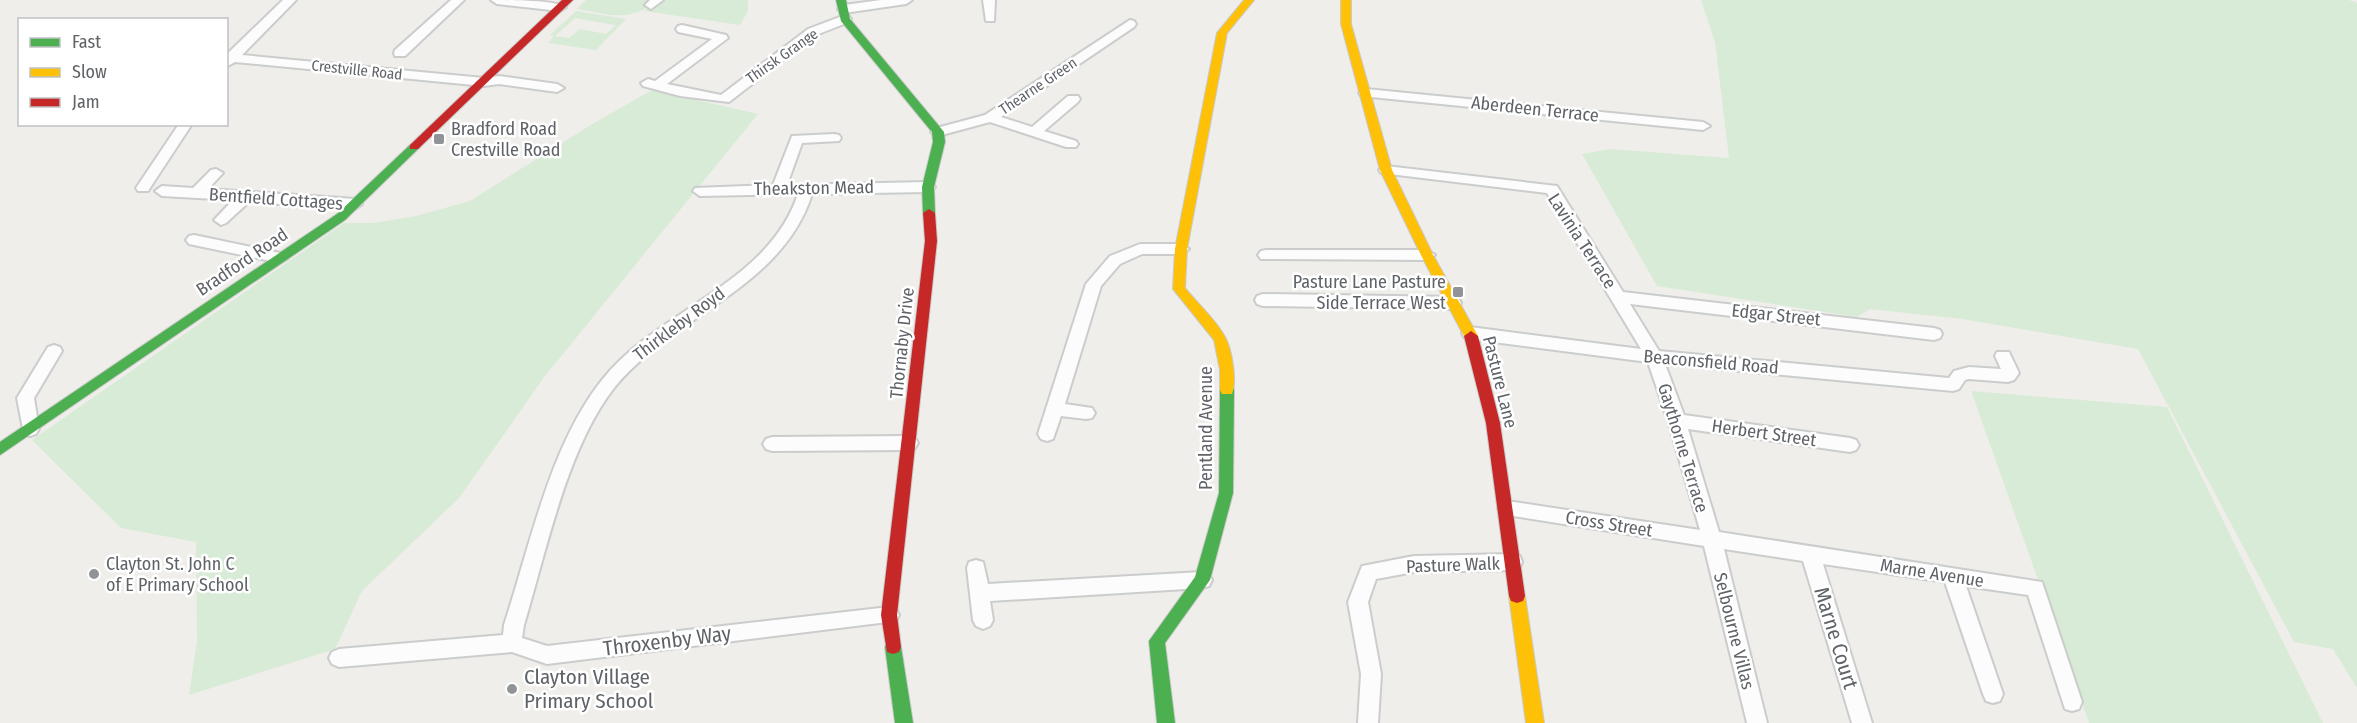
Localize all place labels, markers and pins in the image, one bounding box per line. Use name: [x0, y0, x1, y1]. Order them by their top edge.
place label: Bradford Road Crestville Road: [451, 118, 560, 161]
marker: Bradford Road Crestville Road: [432, 132, 446, 146]
place label: Pasture Lane Pasture Side Terrace West: [1293, 271, 1446, 314]
marker: Pasture Lane Pasture Side Terrace West: [1451, 285, 1465, 299]
place label: Clayton St. John C of E Primary School: [106, 553, 249, 596]
marker: Clayton St. John C of E Primary School: [87, 567, 101, 581]
place label: Clayton Village Primary School: [524, 664, 654, 714]
marker: Clayton Village Primary School: [505, 682, 519, 696]

